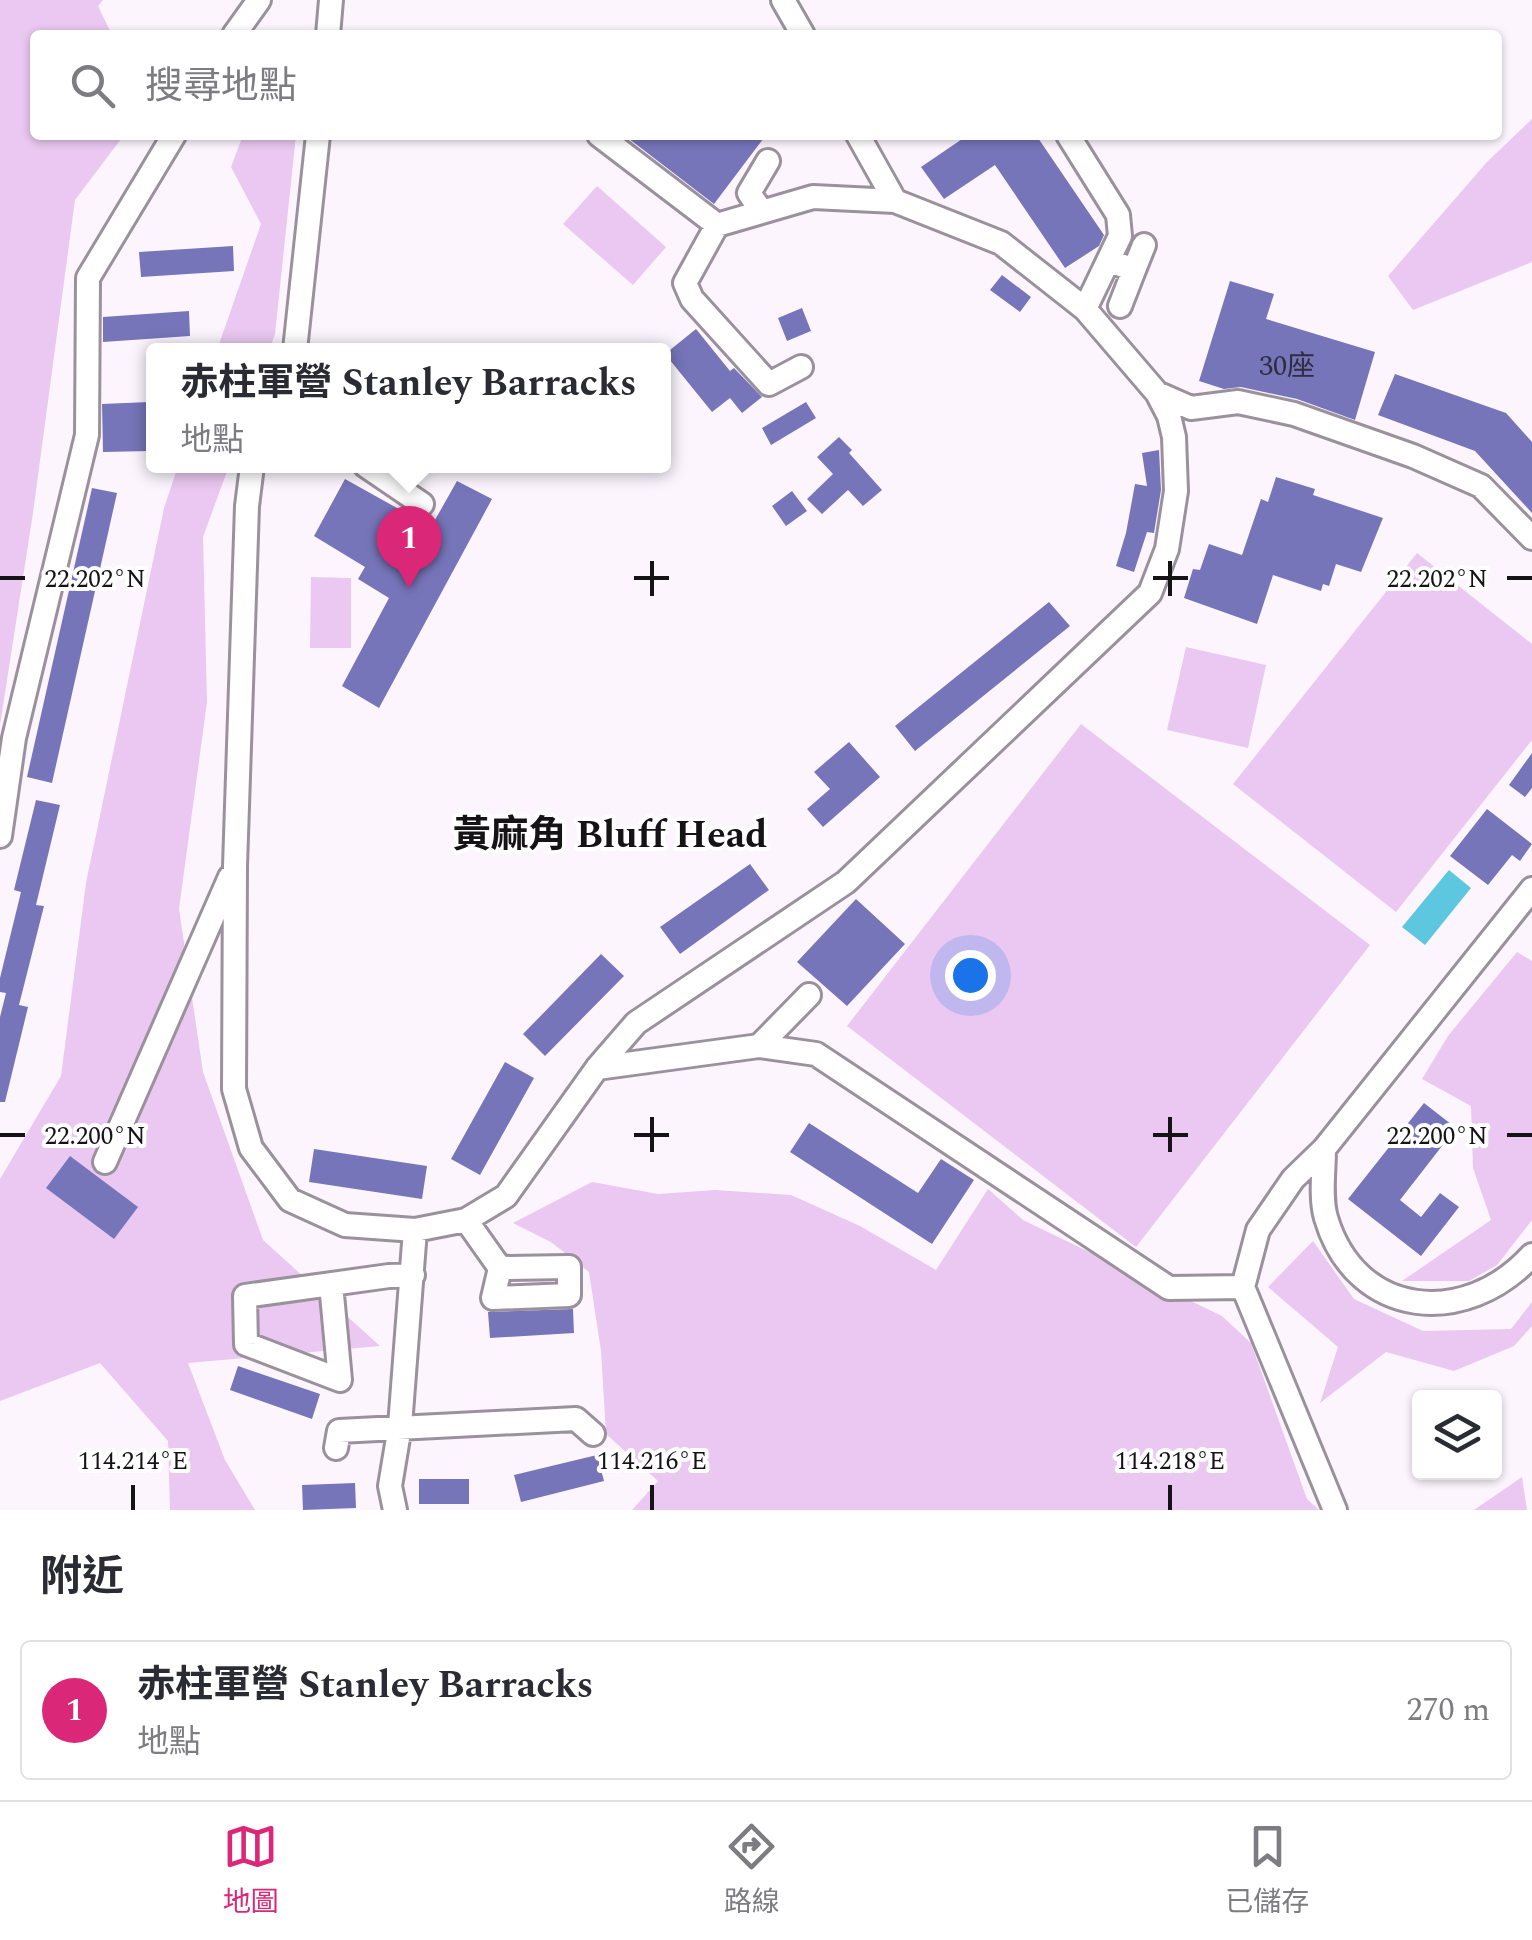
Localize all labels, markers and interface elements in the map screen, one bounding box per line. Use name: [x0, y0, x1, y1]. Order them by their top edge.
search box: [30, 30, 1502, 140]
icon: search: [65, 58, 120, 113]
text: 搜尋地點: [145, 58, 297, 116]
popup: [146, 343, 671, 473]
house number: 30座: [1259, 345, 1315, 388]
text: 赤柱軍營 Stanley Barracks: [180, 355, 637, 413]
text: 地點: [180, 416, 244, 465]
pin: 1: [376, 506, 442, 588]
text: 22.202°N: [44, 561, 146, 599]
text: 22.202°N: [1386, 561, 1488, 599]
district label: 黃麻角 Bluff Head: [452, 807, 768, 865]
your location: [945, 950, 996, 1001]
text: 22.200°N: [44, 1118, 146, 1156]
text: 22.200°N: [1386, 1118, 1488, 1156]
map controls: [1412, 1390, 1502, 1480]
button: layers: [1412, 1390, 1502, 1480]
text: 114.214°E: [78, 1443, 188, 1481]
text: 114.216°E: [597, 1443, 707, 1481]
text: 114.218°E: [1115, 1443, 1225, 1481]
text: 附近: [40, 1546, 124, 1609]
text: 赤柱軍營 Stanley Barracks: [137, 1657, 593, 1715]
text: 1: [66, 1686, 83, 1735]
text: 270 m: [1406, 1686, 1490, 1735]
text: 地點: [137, 1718, 201, 1767]
tab: 地圖: [223, 1819, 279, 1924]
tab: 路線: [724, 1819, 780, 1924]
tab: 已儲存: [1225, 1819, 1309, 1924]

